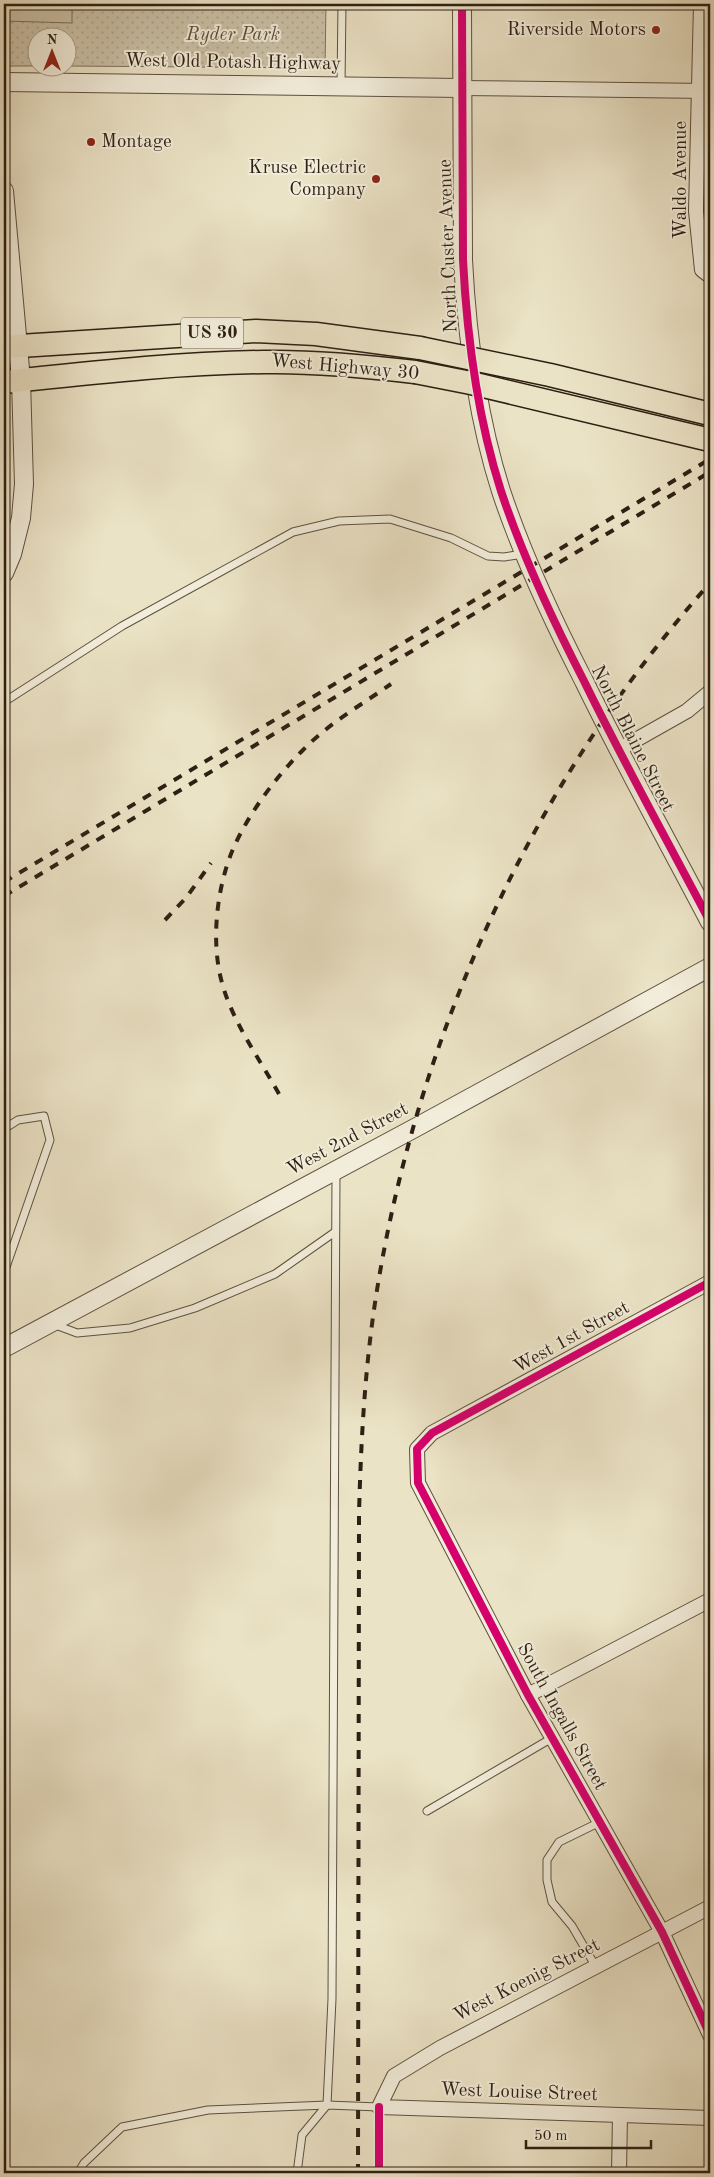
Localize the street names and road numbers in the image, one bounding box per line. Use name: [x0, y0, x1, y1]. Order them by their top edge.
street label: West Old Potash Highway: [125, 52, 341, 74]
street label: Waldo Avenue: [672, 121, 691, 239]
street label: North Custer Avenue: [436, 159, 462, 333]
road number: US 30: [181, 317, 243, 348]
street label: West Highway 30: [270, 352, 420, 384]
street label: North Blaine Street: [587, 663, 677, 815]
street label: West 2nd Street: [284, 1100, 412, 1180]
street label: West 1st Street: [511, 1298, 633, 1378]
street label: South Ingalls Street: [513, 1640, 609, 1794]
street label: West Koenig Street: [451, 1936, 603, 2026]
street label: West Louise Street: [440, 2081, 598, 2105]

